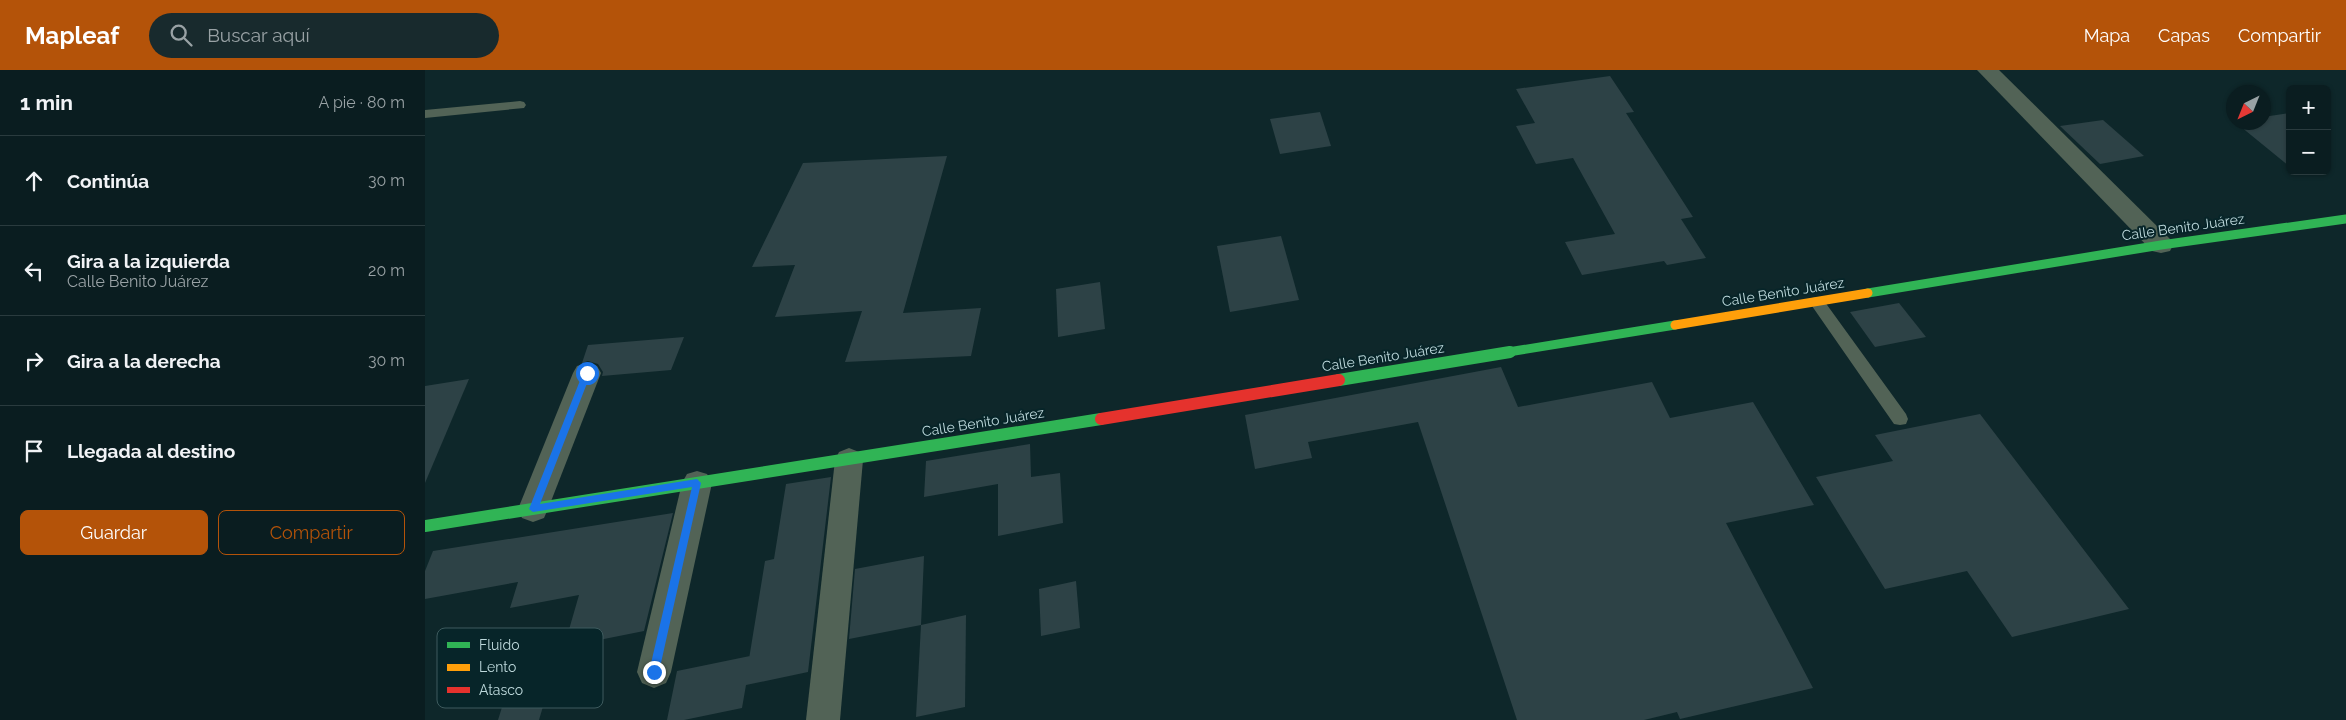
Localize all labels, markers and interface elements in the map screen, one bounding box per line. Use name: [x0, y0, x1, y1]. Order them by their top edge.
search box: [149, 13, 499, 58]
text: Mapleaf: [25, 21, 119, 50]
icon: search: [167, 21, 195, 49]
text: Buscar aquí: [207, 24, 310, 46]
text: Mapa: [2084, 25, 2130, 46]
text: Capas: [2158, 25, 2210, 46]
text: Compartir: [2238, 25, 2321, 46]
north arrow: [2226, 85, 2271, 130]
map controls: [2286, 85, 2331, 175]
button: +: [2286, 85, 2331, 130]
text: 1 min: [20, 90, 73, 115]
text: A pie · 80 m: [319, 93, 405, 112]
button: −: [2286, 130, 2331, 175]
icon: ahead: [20, 167, 48, 195]
text: Continúa: [67, 170, 149, 192]
text: 30 m: [368, 171, 405, 190]
street label: Calle Benito Juárez: [2121, 210, 2246, 244]
text: Gira a la izquierda: [67, 250, 230, 272]
icon: left: [20, 257, 48, 285]
text: 20 m: [368, 261, 405, 280]
text: Calle Benito Juárez: [67, 272, 208, 291]
street label: Calle Benito Juárez: [1721, 274, 1845, 310]
street label: Calle Benito Juárez: [1321, 339, 1445, 375]
icon: right: [20, 347, 48, 375]
text: Gira a la derecha: [67, 350, 221, 372]
text: 30 m: [368, 351, 405, 370]
route start: [576, 362, 599, 385]
street label: Calle Benito Juárez: [921, 404, 1045, 440]
icon: arrive: [20, 437, 48, 465]
text: Llegada al destino: [67, 440, 235, 462]
button: Guardar: [20, 510, 208, 555]
button: Compartir: [218, 510, 405, 555]
legend: [437, 628, 603, 708]
text: Fluido: [479, 637, 519, 653]
text: Lento: [479, 659, 516, 675]
route end: [643, 661, 666, 684]
text: Atasco: [479, 682, 523, 698]

